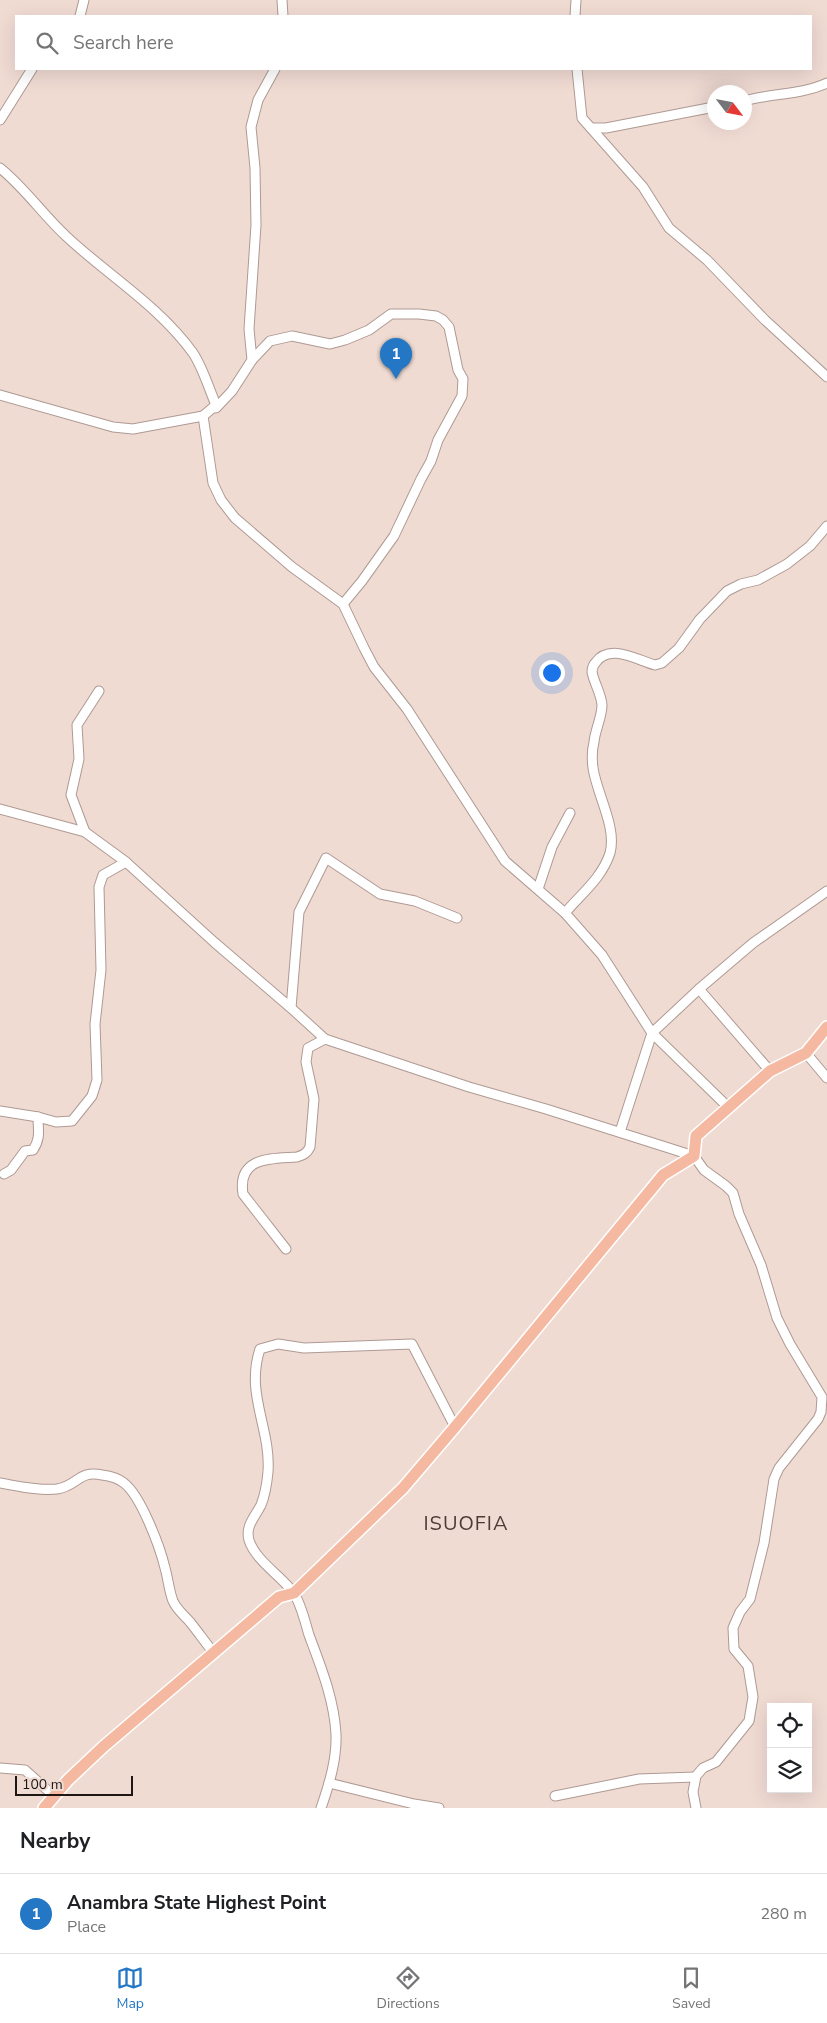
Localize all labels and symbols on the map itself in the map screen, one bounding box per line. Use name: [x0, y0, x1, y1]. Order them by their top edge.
north arrow: [707, 85, 752, 130]
pin: 1: [380, 338, 412, 379]
your location: [539, 660, 565, 686]
district label: ISUOFIA: [424, 1510, 508, 1537]
scale bar: [15, 1773, 132, 1796]

